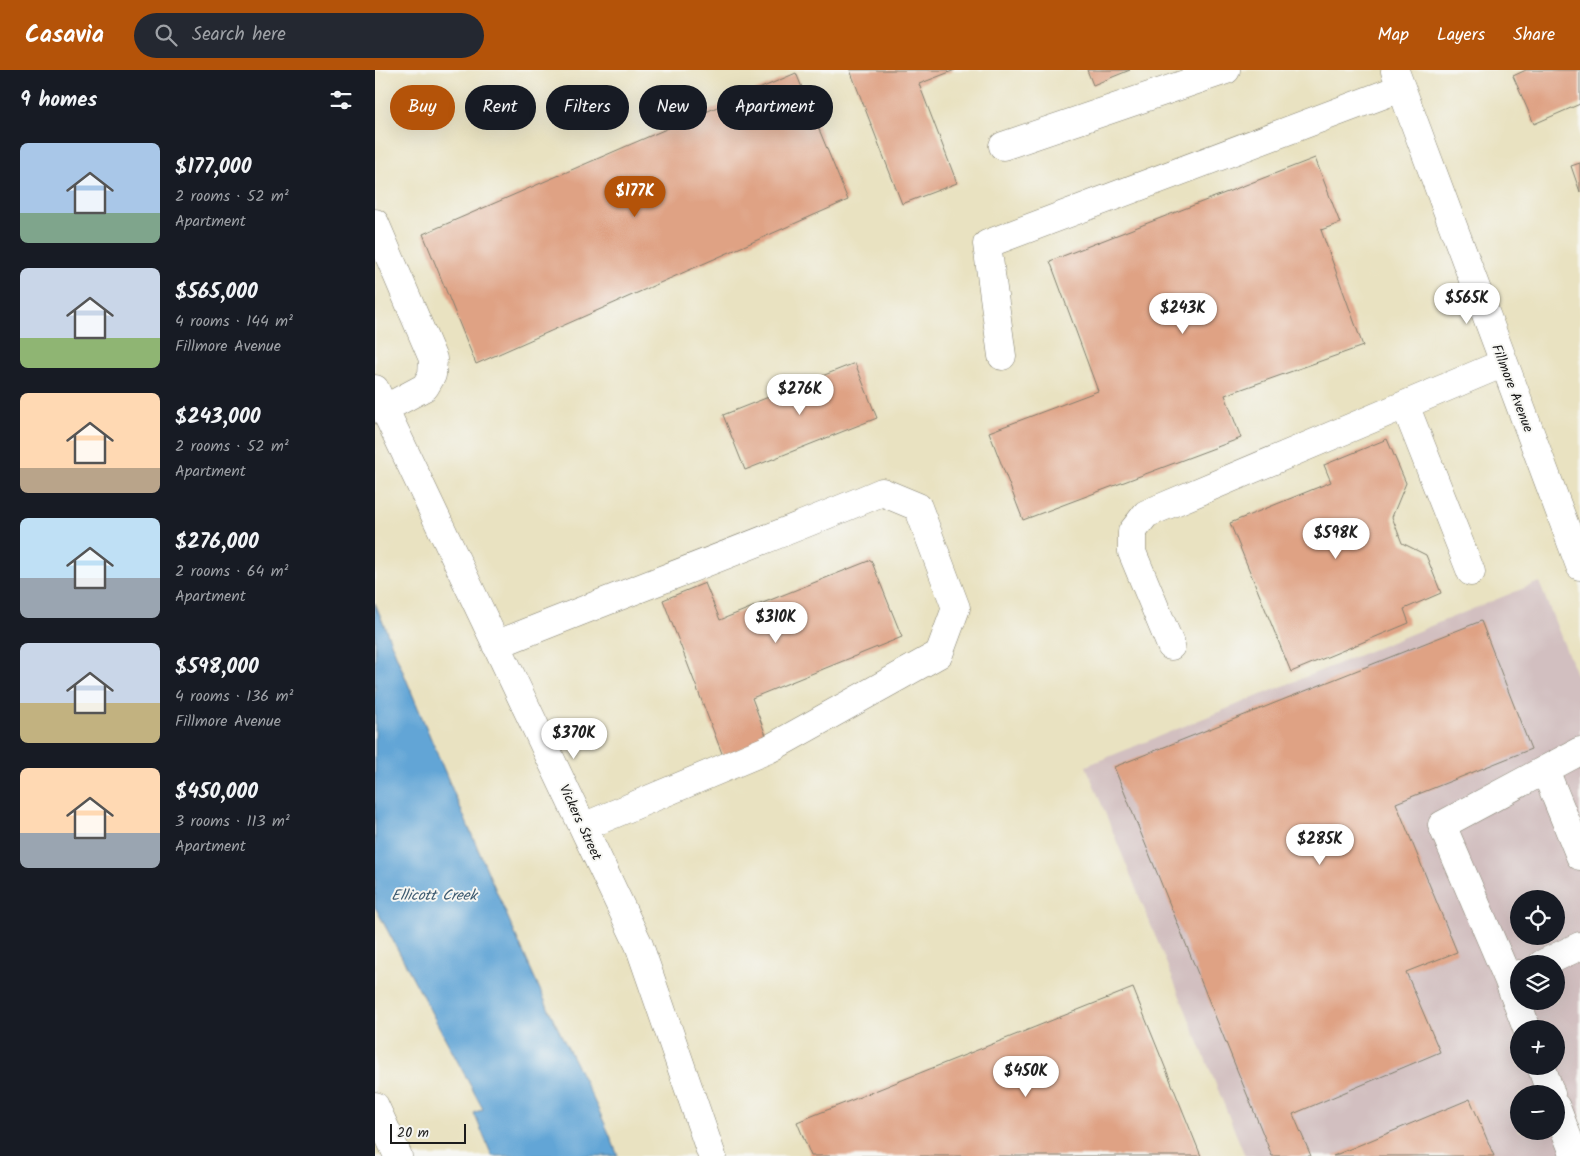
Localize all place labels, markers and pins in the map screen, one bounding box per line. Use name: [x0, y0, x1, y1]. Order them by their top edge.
pin: $177K: [600, 176, 670, 218]
pin: $565K: [1432, 282, 1502, 325]
pin: $243K: [1148, 292, 1218, 335]
pin: $276K: [765, 374, 835, 416]
pin: $598K: [1301, 518, 1371, 560]
pin: $310K: [741, 602, 811, 644]
pin: $370K: [539, 718, 609, 760]
pin: $285K: [1285, 824, 1355, 866]
pin: $450K: [991, 1056, 1061, 1098]

